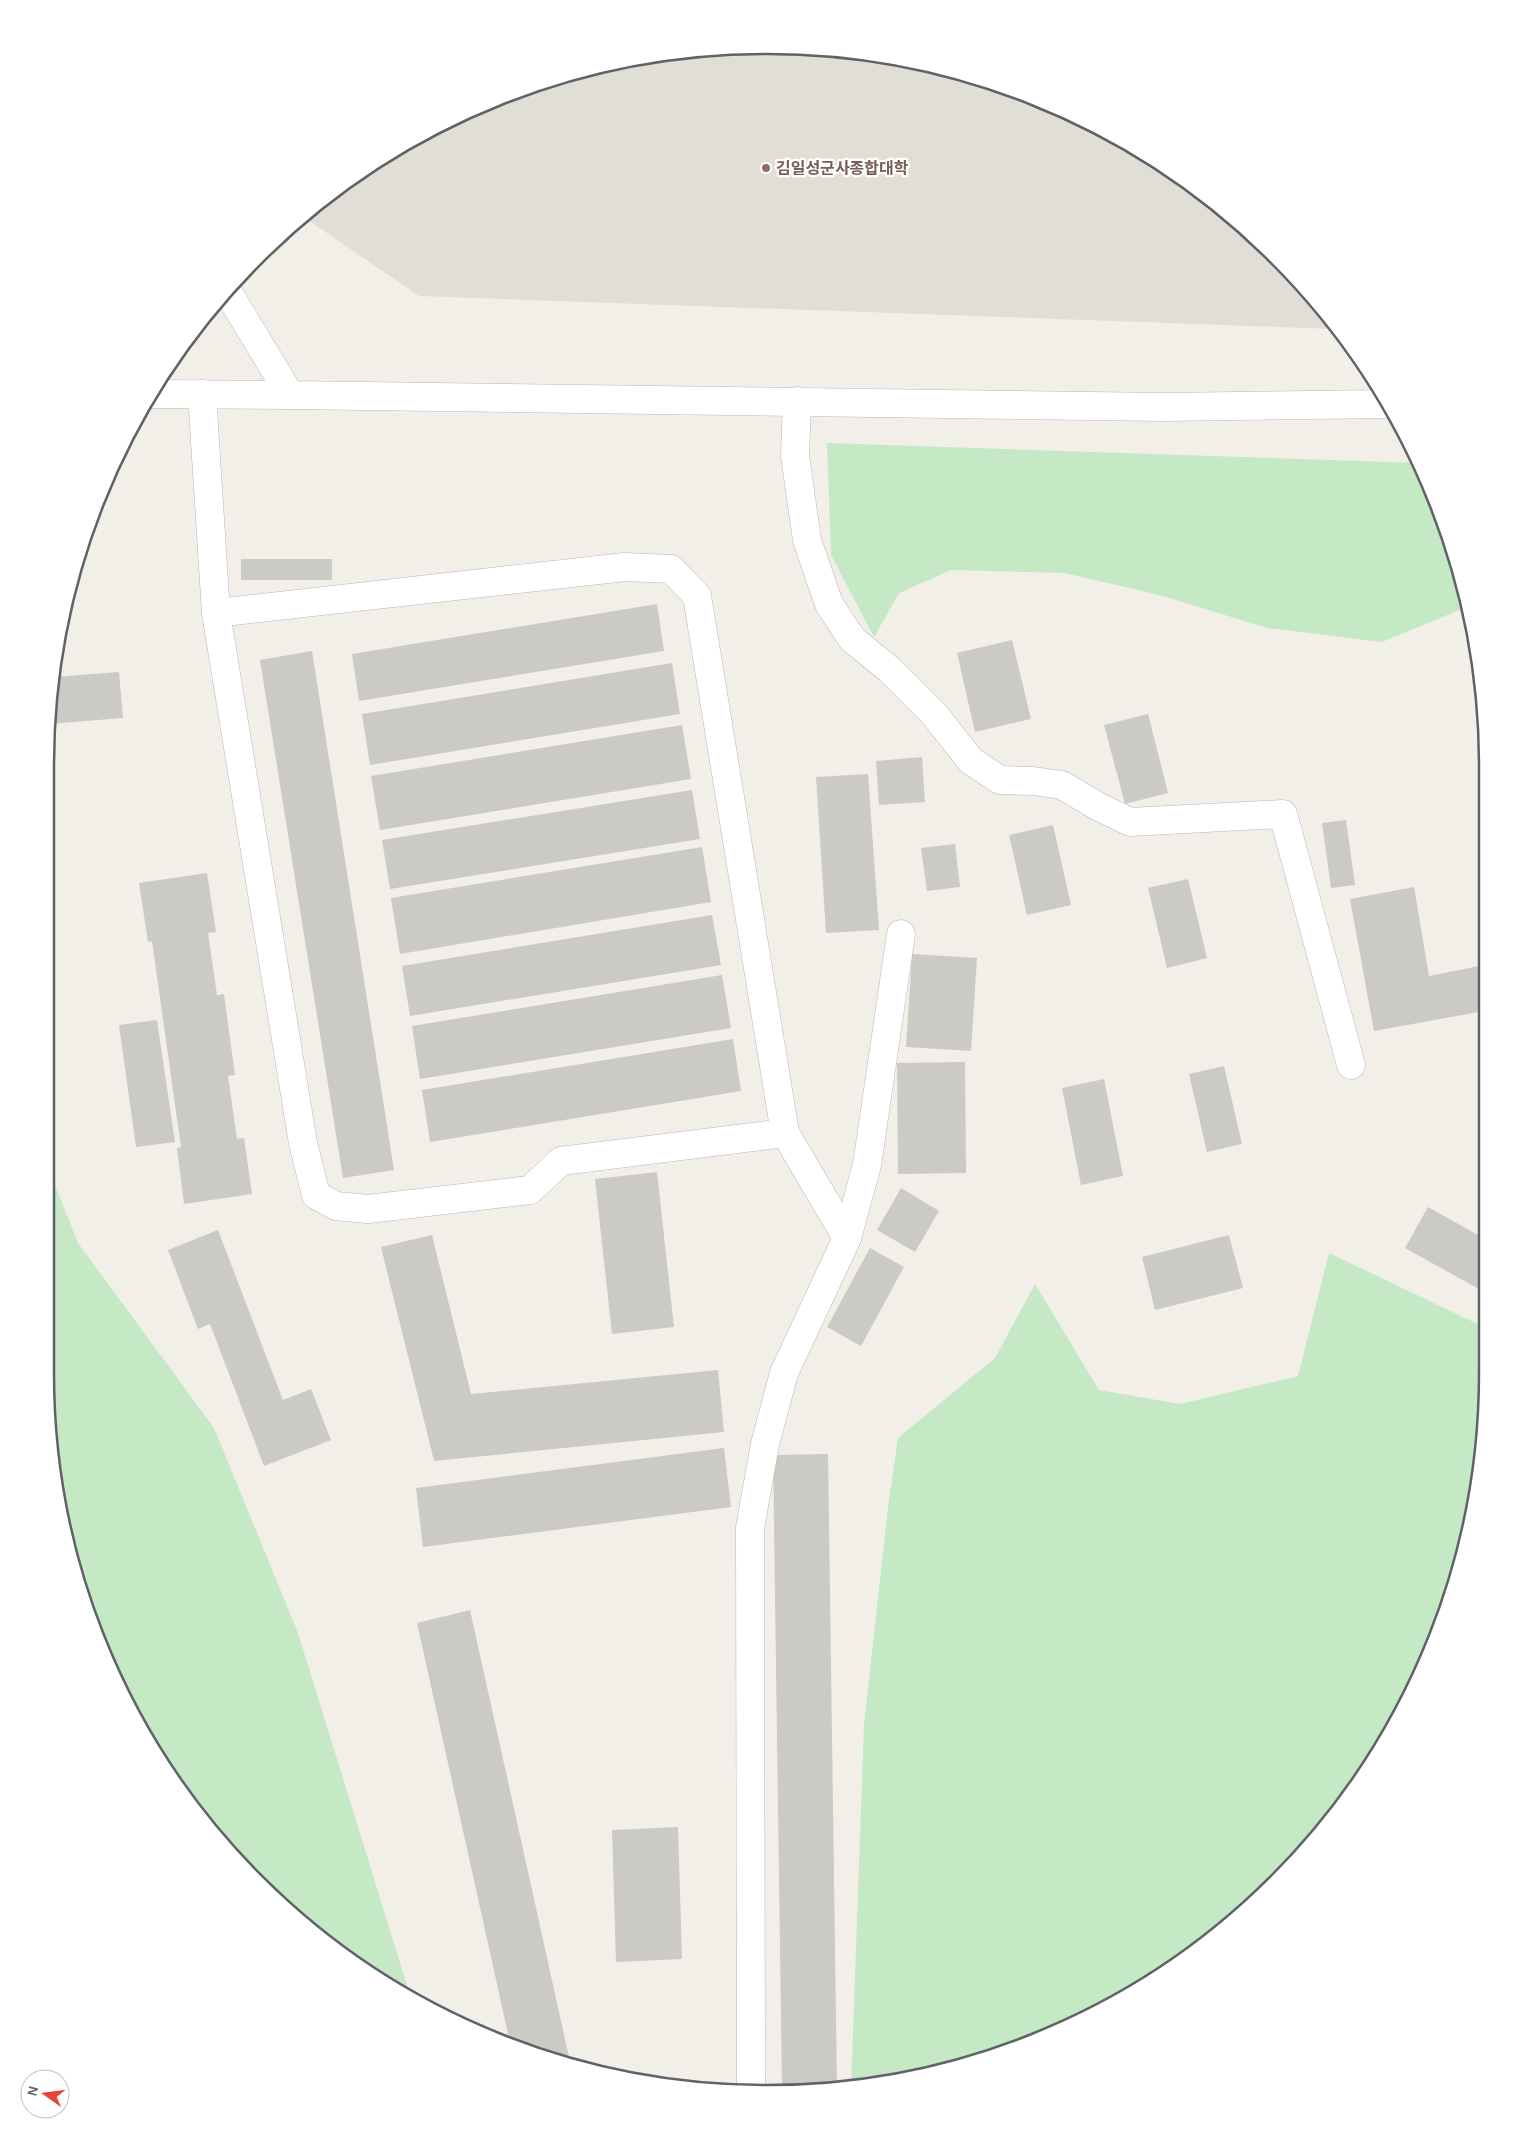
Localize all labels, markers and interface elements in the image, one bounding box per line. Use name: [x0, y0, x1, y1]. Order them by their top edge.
place label: 김일성군사종합대학: [776, 159, 909, 178]
marker: 김일성군사종합대학: [760, 162, 772, 174]
north arrow: [20, 2069, 70, 2119]
text: N: [23, 2084, 42, 2098]

